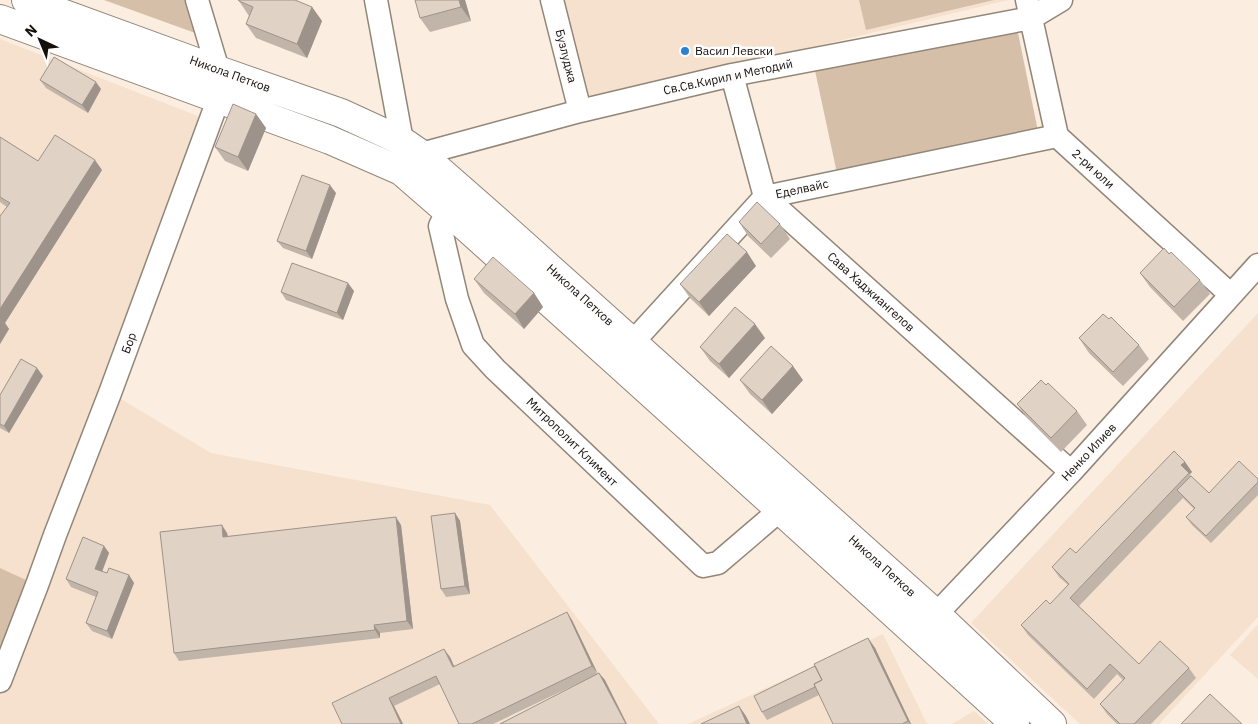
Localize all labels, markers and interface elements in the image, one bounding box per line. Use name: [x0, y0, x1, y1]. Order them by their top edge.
north arrow: [15, 15, 65, 65]
text: N: [21, 21, 41, 41]
street label: Бузлуджа: [553, 28, 581, 85]
place label: Васил Левски: [695, 43, 773, 58]
marker: Васил Левски: [679, 45, 691, 57]
street label: Никола Петков: [188, 52, 273, 95]
street label: Св.Св.Кирил и Методий: [662, 55, 794, 98]
street label: 2-ри юли: [1069, 146, 1118, 192]
street label: Еделвайс: [774, 176, 830, 201]
street label: Сава Хаджиангелов: [825, 248, 918, 335]
street label: Никола Петков: [544, 261, 617, 329]
street label: Бор: [118, 330, 139, 355]
street label: Митрополит Климент: [523, 394, 622, 489]
street label: Ненко Илиев: [1058, 420, 1119, 484]
street label: Никола Петков: [846, 532, 919, 600]

